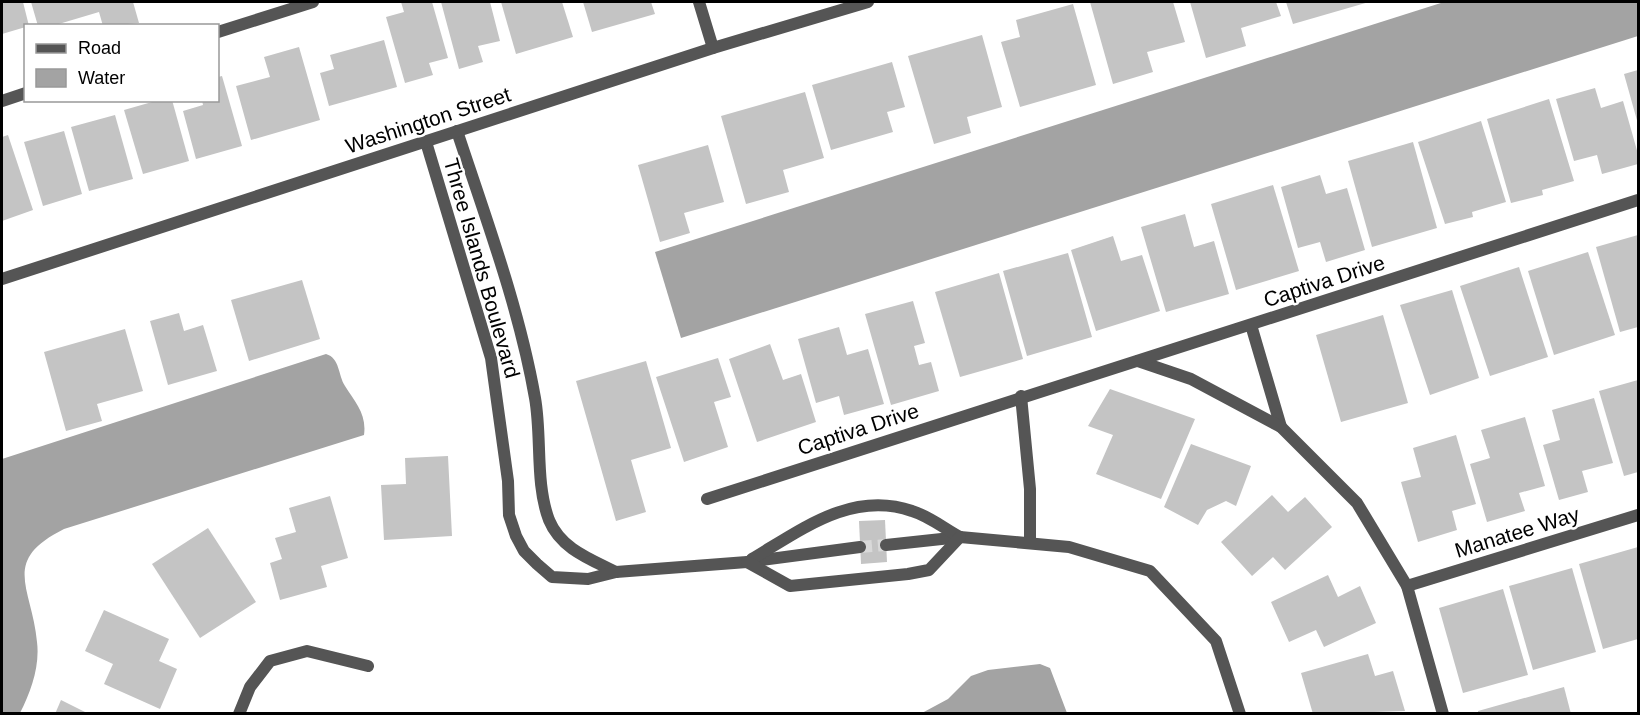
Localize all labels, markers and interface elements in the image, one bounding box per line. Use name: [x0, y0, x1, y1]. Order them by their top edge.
legend: [24, 24, 219, 102]
text: Road: [78, 38, 121, 58]
text: Water: [78, 68, 125, 88]
street label: Washington Street: [343, 82, 513, 158]
street label: Three Islands Boulevard: [440, 155, 524, 381]
street label: Captiva Drive: [1261, 251, 1387, 311]
street label: Captiva Drive: [795, 399, 921, 459]
street label: Manatee Way: [1452, 502, 1582, 562]

